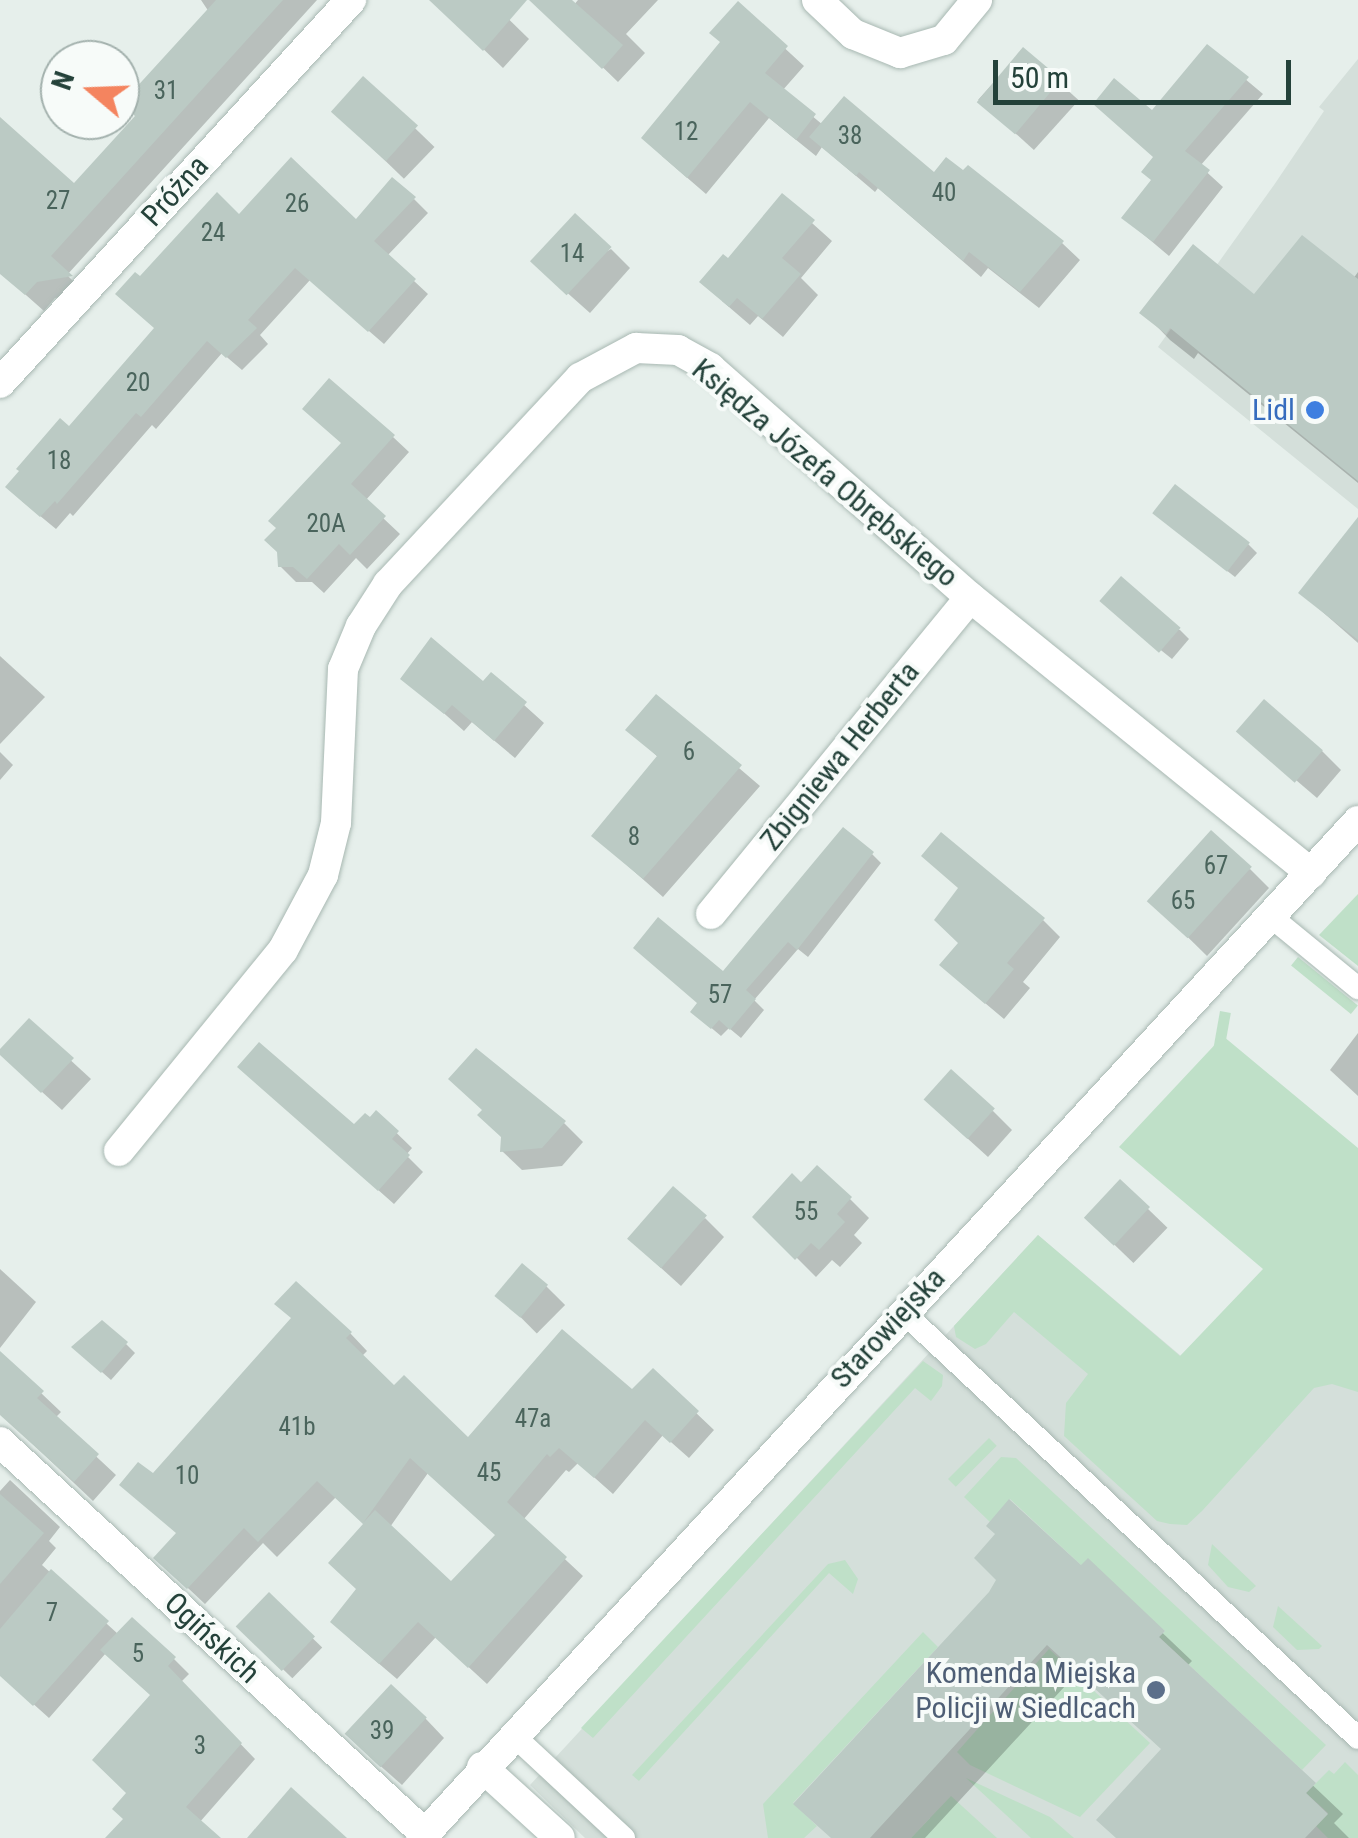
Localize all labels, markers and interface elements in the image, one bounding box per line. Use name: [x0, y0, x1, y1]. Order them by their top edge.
north arrow: [40, 40, 140, 140]
scale bar: [998, 40, 1296, 102]
text: 50 m: [1010, 60, 1069, 95]
text: N: [45, 67, 81, 94]
house number: 31: [154, 76, 178, 106]
house number: 12: [674, 117, 698, 147]
house number: 38: [838, 121, 862, 151]
street label: Próżna: [134, 148, 216, 234]
house number: 40: [932, 178, 956, 208]
house number: 27: [46, 186, 70, 216]
house number: 26: [285, 189, 309, 219]
house number: 24: [201, 218, 225, 248]
house number: 14: [560, 239, 584, 269]
street label: Księdza Józefa Obrębskiego: [685, 351, 965, 595]
house number: 20: [126, 368, 150, 398]
place label: Lidl: [1252, 392, 1295, 428]
marker: Lidl: [1304, 399, 1326, 421]
house number: 18: [47, 446, 71, 476]
house number: 20A: [306, 509, 346, 539]
street label: Zbigniewa Herberta: [753, 654, 927, 858]
house number: 6: [683, 737, 695, 767]
house number: 8: [628, 822, 640, 852]
house number: 67: [1204, 851, 1228, 881]
house number: 65: [1171, 886, 1195, 916]
house number: 57: [708, 980, 732, 1010]
house number: 55: [794, 1197, 818, 1227]
street label: Starowiejska: [823, 1260, 953, 1396]
house number: 47a: [515, 1404, 551, 1434]
house number: 41b: [278, 1412, 316, 1442]
house number: 45: [477, 1458, 501, 1488]
house number: 10: [175, 1461, 199, 1491]
street label: Ogińskich: [157, 1585, 267, 1691]
house number: 7: [46, 1598, 58, 1628]
house number: 5: [132, 1639, 144, 1669]
place label: Komenda Miejska Policji w Siedlcach: [915, 1655, 1136, 1726]
marker: Komenda Miejska Policji w Siedlcach: [1145, 1679, 1167, 1701]
house number: 39: [370, 1716, 394, 1746]
house number: 3: [194, 1731, 206, 1761]

